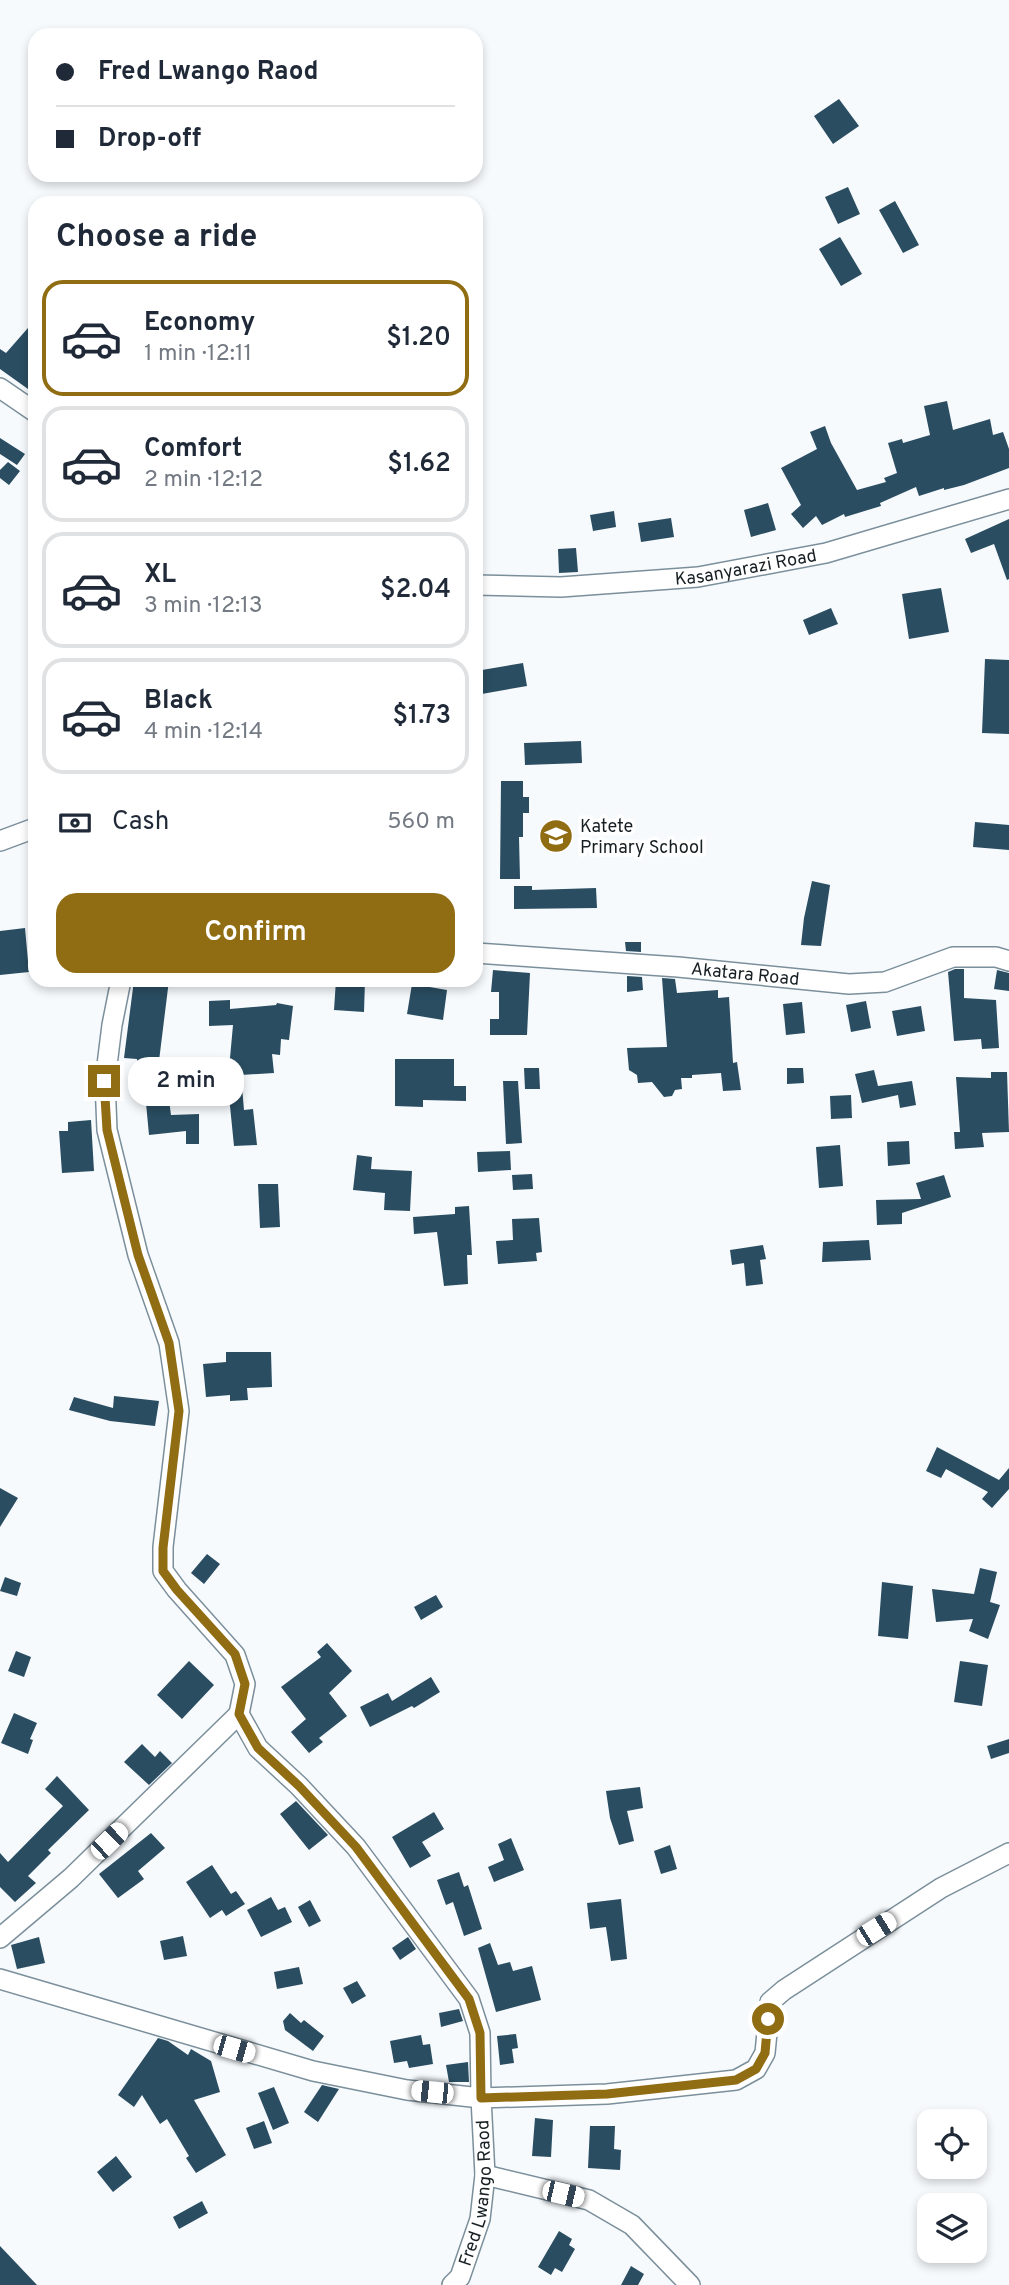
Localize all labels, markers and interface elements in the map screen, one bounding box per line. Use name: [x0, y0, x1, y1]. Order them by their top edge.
text: Fred Lwango Raod: [98, 56, 319, 89]
text: Drop-off: [98, 123, 201, 156]
text: Choose a ride: [56, 218, 257, 258]
icon: car: [60, 307, 123, 370]
text: Economy: [144, 307, 255, 340]
text: $1.20: [386, 322, 451, 355]
text: 1 min · 12:11: [144, 340, 252, 369]
icon: car: [60, 433, 123, 496]
text: Comfort: [144, 433, 242, 466]
text: $1.62: [387, 448, 451, 481]
text: 2 min · 12:12: [144, 466, 263, 495]
street label: Kasanyarazi Road: [674, 545, 819, 592]
icon: car: [60, 559, 123, 622]
text: XL: [144, 559, 176, 592]
text: $2.04: [380, 574, 451, 607]
text: 3 min · 12:13: [144, 592, 263, 621]
icon: car: [60, 685, 123, 748]
text: Black: [144, 685, 213, 718]
text: $1.73: [392, 700, 451, 733]
text: 4 min · 12:14: [144, 718, 263, 747]
icon: cash: [56, 804, 94, 842]
text: Cash: [112, 806, 169, 839]
text: 560 m: [387, 808, 455, 837]
place label: Katete Primary School: [580, 816, 704, 860]
school or university icon: Katete Primary School: [537, 817, 575, 855]
button: Confirm: [56, 893, 455, 973]
street label: Akatara Road: [690, 958, 800, 992]
callout: 2 min: [128, 1056, 244, 1106]
route end: [88, 1065, 120, 1097]
text: 2 min: [156, 1067, 216, 1096]
car: [87, 1819, 132, 1863]
car: [853, 1909, 900, 1949]
route start: [752, 2003, 784, 2035]
car: [211, 2033, 258, 2065]
car: [411, 2079, 454, 2105]
map controls: [917, 2109, 987, 2263]
button: locate: [917, 2109, 987, 2179]
street label: Fred Lwango Raod: [455, 2119, 498, 2269]
car: [541, 2179, 586, 2209]
button: layers: [917, 2193, 987, 2263]

